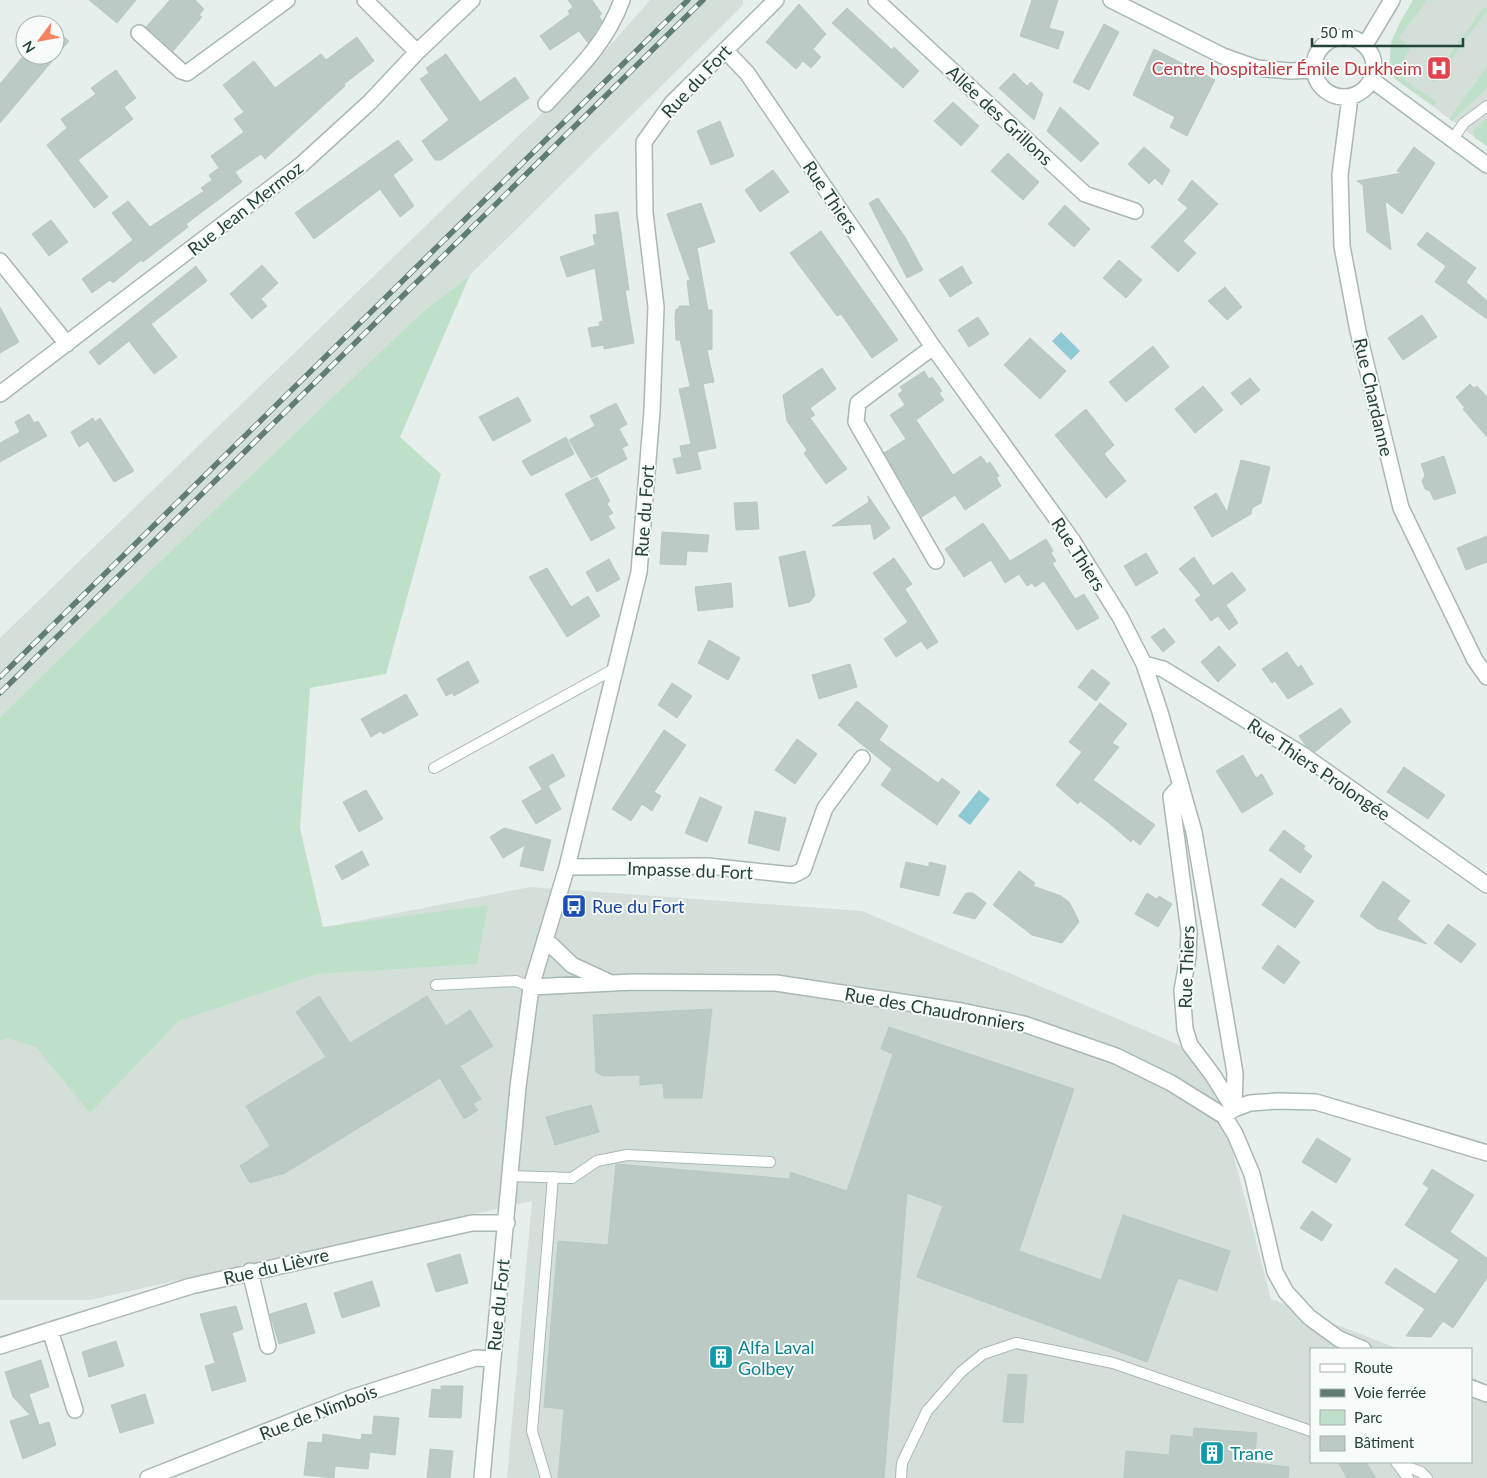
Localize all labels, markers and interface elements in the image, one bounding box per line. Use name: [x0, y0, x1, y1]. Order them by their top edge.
north arrow: [15, 15, 65, 65]
scale bar: [1312, 15, 1463, 47]
text: 50 m: [1320, 23, 1354, 41]
text: N: [18, 38, 39, 56]
street label: Rue du Fort: [656, 39, 736, 122]
hospital icon: Centre hospitalier Émile Durkheim: [1426, 55, 1452, 81]
place label: Centre hospitalier Émile Durkheim: [1152, 57, 1422, 79]
street label: Allée des Grillons: [943, 60, 1058, 170]
street label: Rue Jean Mermoz: [183, 156, 307, 260]
street label: Rue Thiers: [799, 156, 863, 238]
street label: Rue Chardanne: [1350, 336, 1398, 458]
street label: Rue du Fort: [630, 464, 658, 558]
street label: Rue Thiers: [1047, 513, 1111, 595]
street label: Rue Thiers Prolongée: [1243, 713, 1395, 825]
street label: Impasse du Fort: [627, 857, 754, 883]
bus stop icon: Rue du Fort: [561, 893, 587, 919]
place label: Rue du Fort: [592, 895, 685, 917]
street label: Rue Thiers: [1174, 925, 1198, 1009]
street label: Rue des Chaudronniers: [843, 982, 1027, 1036]
street label: Rue du Lièvre: [221, 1243, 331, 1289]
street label: Rue du Fort: [482, 1257, 514, 1352]
place label: Alfa Laval Golbey: [738, 1336, 815, 1379]
building icon: Alfa Laval Golbey: [708, 1344, 734, 1370]
legend: [1310, 1348, 1472, 1463]
text: Route: [1354, 1358, 1393, 1376]
street label: Rue de Nimbois: [256, 1379, 380, 1445]
text: Voie ferrée: [1354, 1383, 1426, 1401]
text: Parc: [1354, 1408, 1383, 1426]
text: Bâtiment: [1354, 1433, 1415, 1451]
building icon: Trane: [1199, 1440, 1225, 1466]
place label: Trane: [1230, 1442, 1274, 1464]

